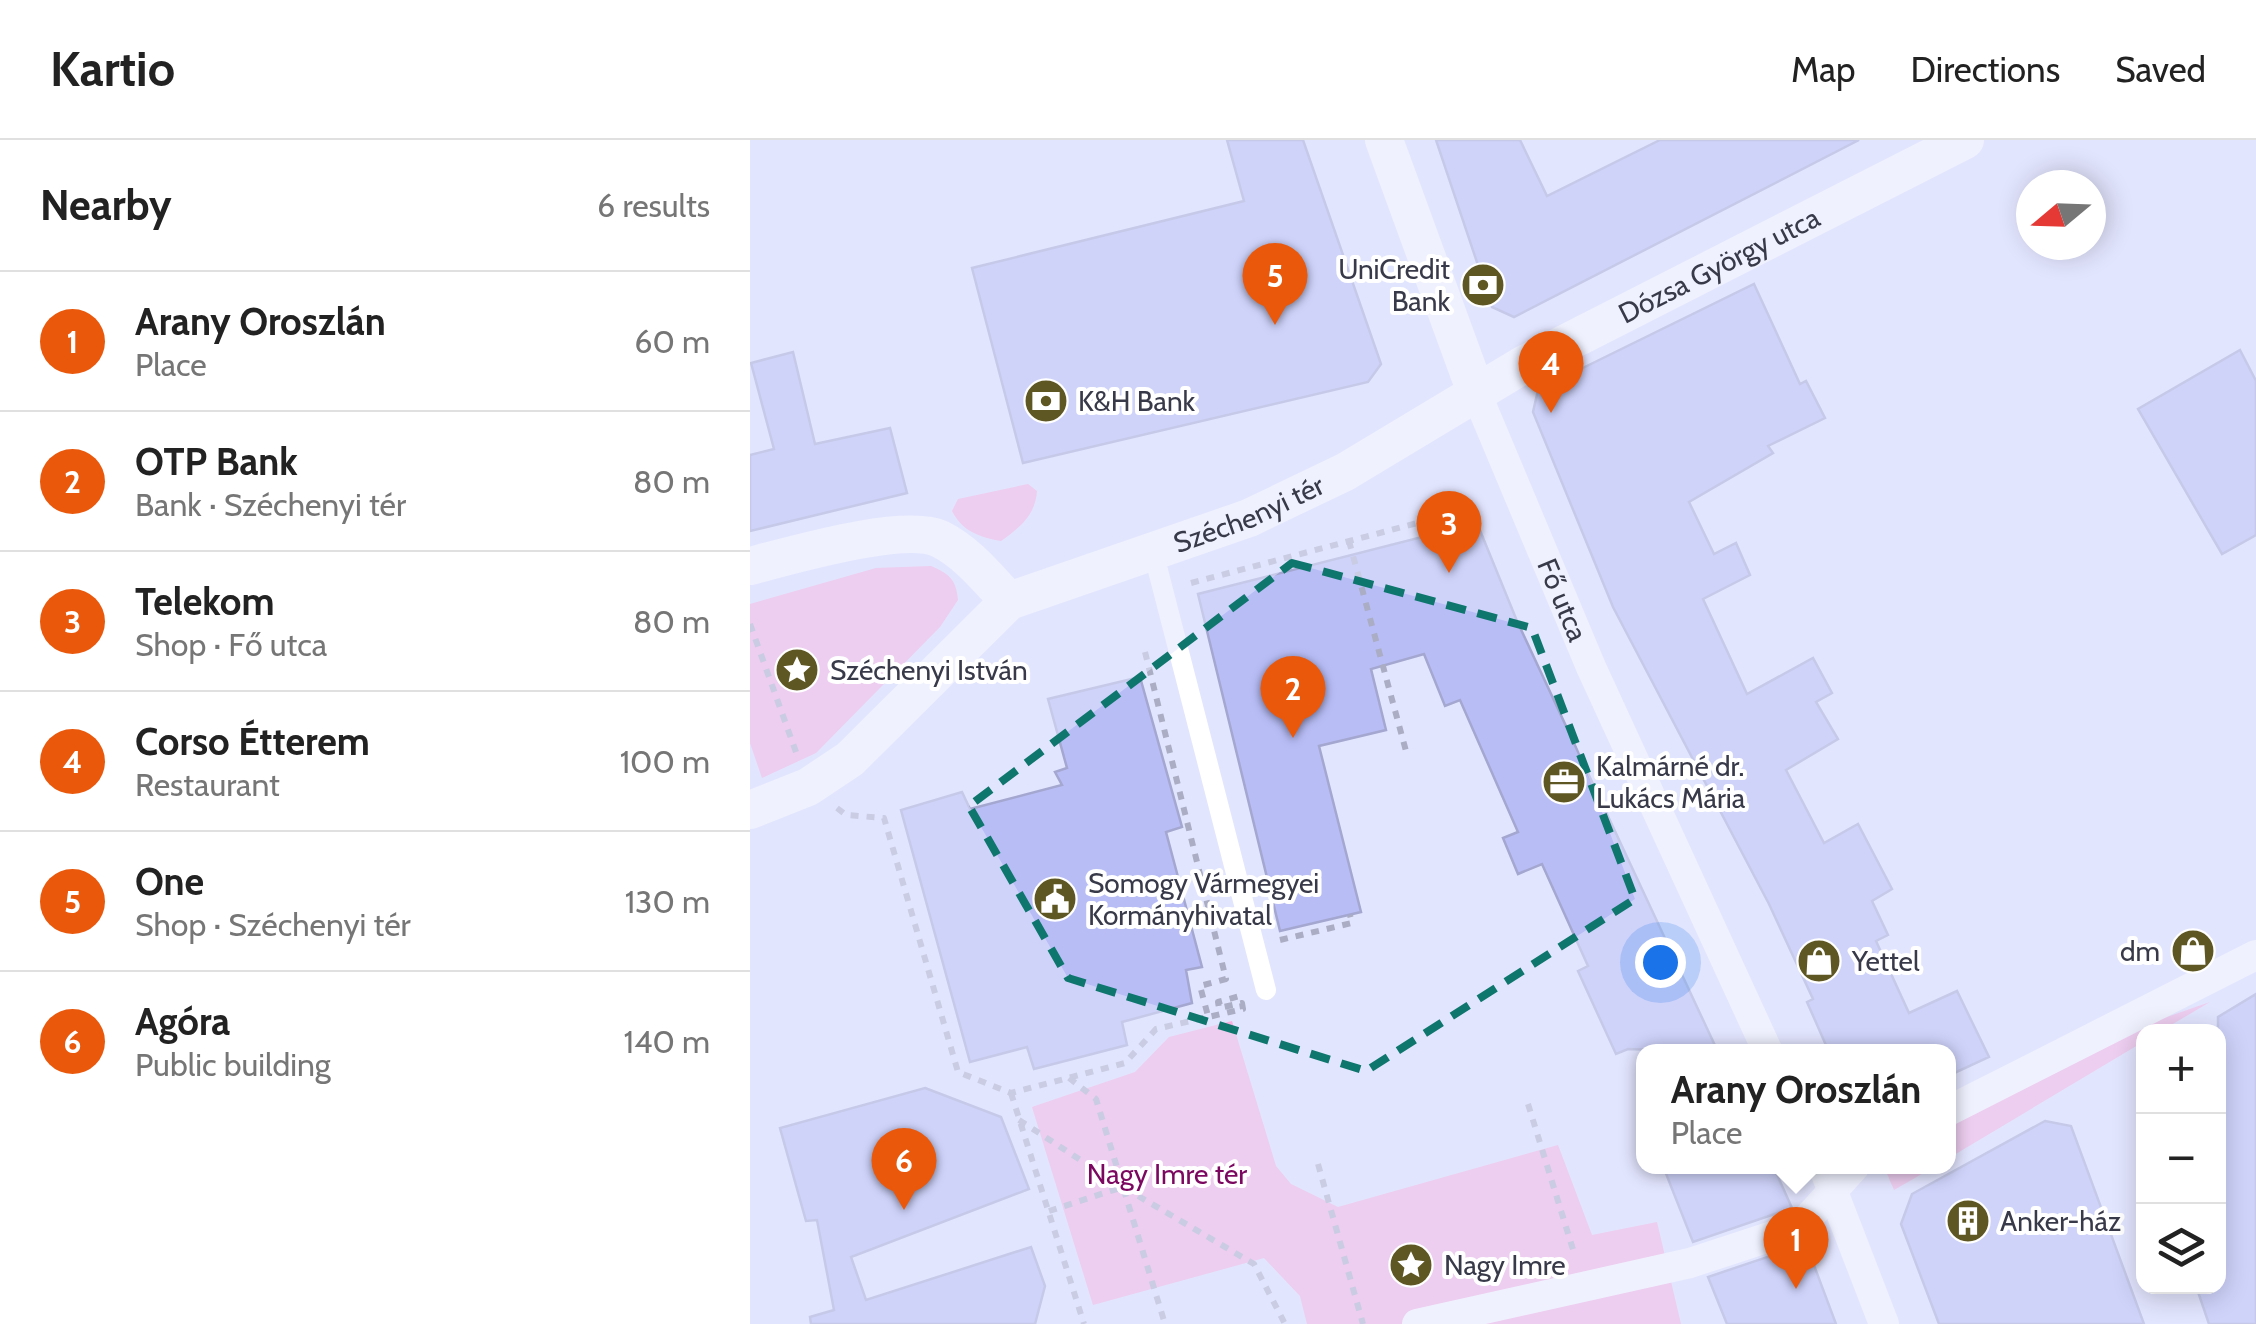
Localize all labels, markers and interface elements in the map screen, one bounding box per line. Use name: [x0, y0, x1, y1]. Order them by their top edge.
text: Kartio: [50, 40, 175, 98]
text: Map: [1791, 48, 1856, 91]
text: Directions: [1911, 48, 2060, 91]
text: Saved: [2115, 48, 2206, 91]
north arrow: [2016, 170, 2106, 260]
text: Nearby: [40, 179, 172, 231]
text: 6 results: [597, 186, 710, 225]
street label: Dózsa György utca: [1613, 200, 1826, 330]
pin: 5: [1242, 242, 1308, 325]
place label: UniCredit Bank: [1338, 252, 1450, 318]
bank icon: UniCredit Bank: [1460, 262, 1506, 308]
text: Arany Oroszlán: [135, 298, 386, 345]
text: 1: [67, 322, 78, 361]
text: 60 m: [634, 322, 710, 361]
pin: 4: [1518, 330, 1584, 413]
text: Place: [135, 345, 207, 384]
bank icon: K&H Bank: [1023, 378, 1069, 424]
place label: K&H Bank: [1078, 384, 1196, 418]
text: OTP Bank: [135, 438, 298, 485]
text: 2: [64, 462, 81, 501]
text: 80 m: [633, 462, 710, 501]
street label: Széchenyi tér: [1169, 468, 1329, 560]
text: Bank · Széchenyi tér: [135, 485, 406, 524]
pin: 3: [1416, 490, 1482, 573]
street label: Fő utca: [1530, 553, 1595, 647]
text: Telekom: [135, 578, 275, 625]
text: 3: [64, 602, 81, 641]
text: 80 m: [633, 602, 710, 641]
text: Shop · Fő utca: [135, 625, 327, 664]
place icon: Széchenyi István: [774, 647, 820, 693]
place label: Széchenyi István: [830, 653, 1028, 687]
pin: 2: [1260, 656, 1326, 738]
text: Corso Étterem: [135, 718, 370, 765]
text: 4: [63, 742, 82, 781]
text: 100 m: [620, 742, 710, 781]
place label: Kalmárné dr. Lukács Mária: [1596, 749, 1746, 815]
office icon: Kalmárné dr. Lukács Mária: [1541, 759, 1587, 805]
text: Restaurant: [135, 765, 280, 804]
text: One: [135, 858, 204, 905]
place label: Somogy Vármegyei Kormányhivatal: [1088, 866, 1319, 932]
public building icon: Somogy Vármegyei Kormányhivatal: [1032, 876, 1078, 922]
text: 5: [64, 882, 81, 921]
text: 130 m: [625, 882, 710, 921]
text: Shop · Széchenyi tér: [135, 905, 411, 944]
shop icon: dm: [2170, 928, 2216, 974]
place label: dm: [2120, 934, 2160, 968]
your location: [1635, 937, 1686, 988]
shop icon: Yettel: [1796, 938, 1842, 984]
place label: Yettel: [1851, 944, 1920, 978]
text: Agóra: [135, 998, 230, 1045]
text: 6: [64, 1022, 81, 1061]
text: 140 m: [623, 1022, 710, 1061]
map controls: [2136, 1024, 2226, 1294]
button: +: [2136, 1024, 2226, 1114]
popup: [1636, 1044, 1956, 1174]
text: Public building: [135, 1045, 331, 1084]
text: Arany Oroszlán: [1671, 1066, 1921, 1113]
text: Place: [1671, 1113, 1742, 1152]
button: −: [2136, 1114, 2226, 1204]
pin: 6: [872, 1128, 936, 1210]
park label: Nagy Imre tér: [1087, 1157, 1247, 1191]
building icon: Anker-ház: [1945, 1198, 1991, 1244]
place label: Anker-ház: [2000, 1204, 2121, 1238]
button: layers: [2136, 1204, 2226, 1294]
pin: 1: [1764, 1206, 1828, 1289]
place icon: Nagy Imre: [1388, 1242, 1434, 1288]
place label: Nagy Imre: [1444, 1248, 1566, 1282]

